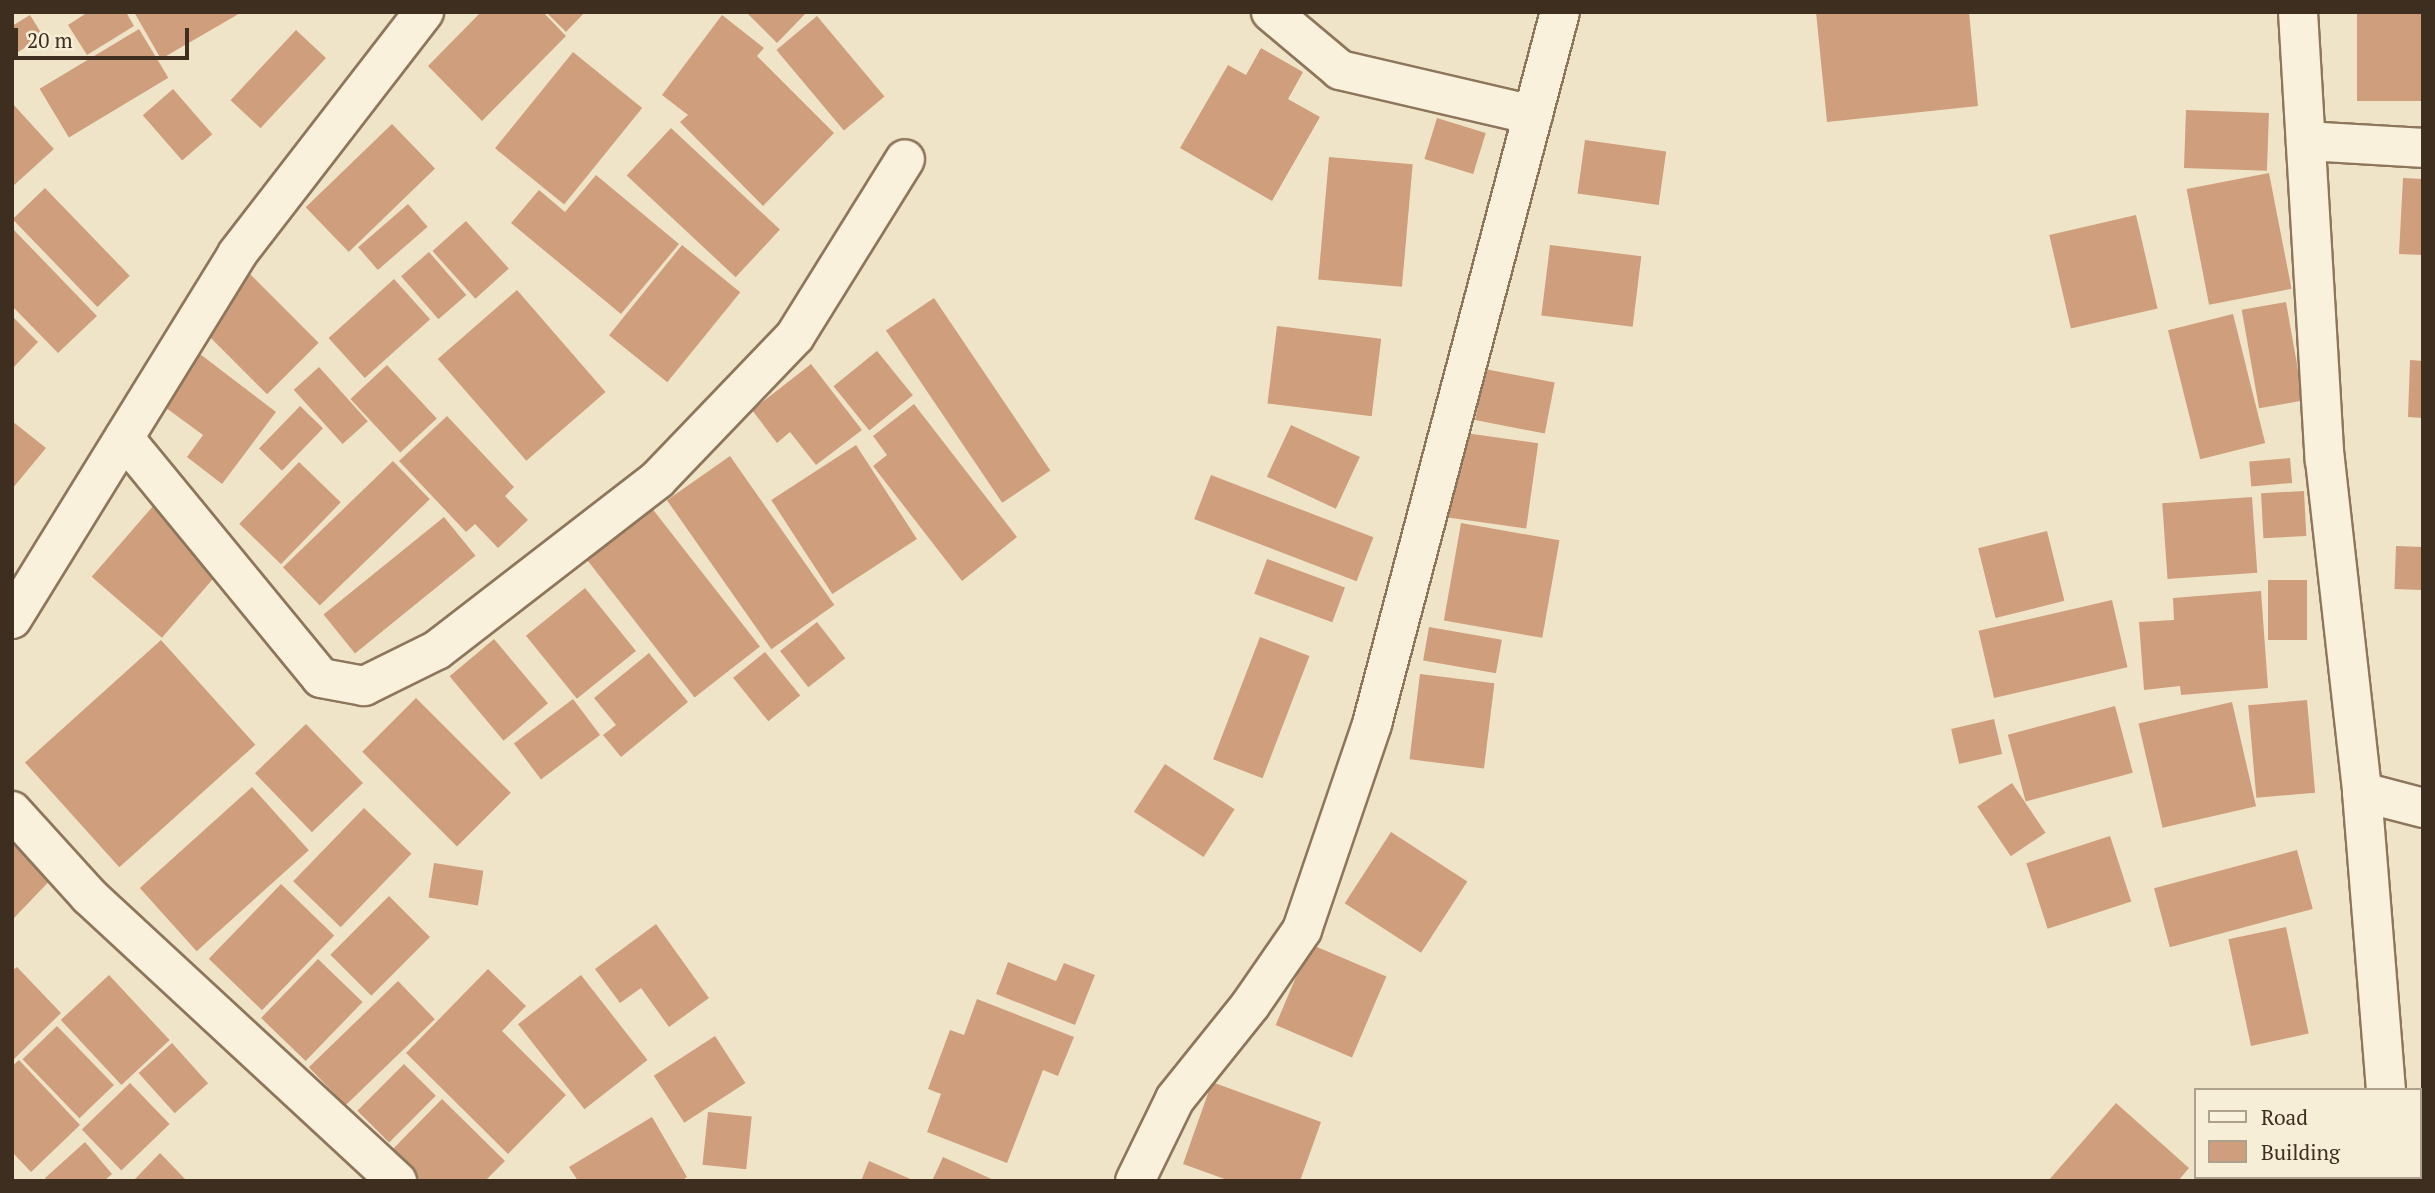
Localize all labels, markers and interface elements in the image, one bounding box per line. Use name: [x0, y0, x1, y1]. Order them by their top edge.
scale bar: [18, 14, 192, 58]
text: 20 m: [27, 26, 73, 54]
legend: [2194, 1088, 2421, 1179]
text: Road: [2261, 1103, 2308, 1131]
text: Building: [2261, 1138, 2340, 1166]

